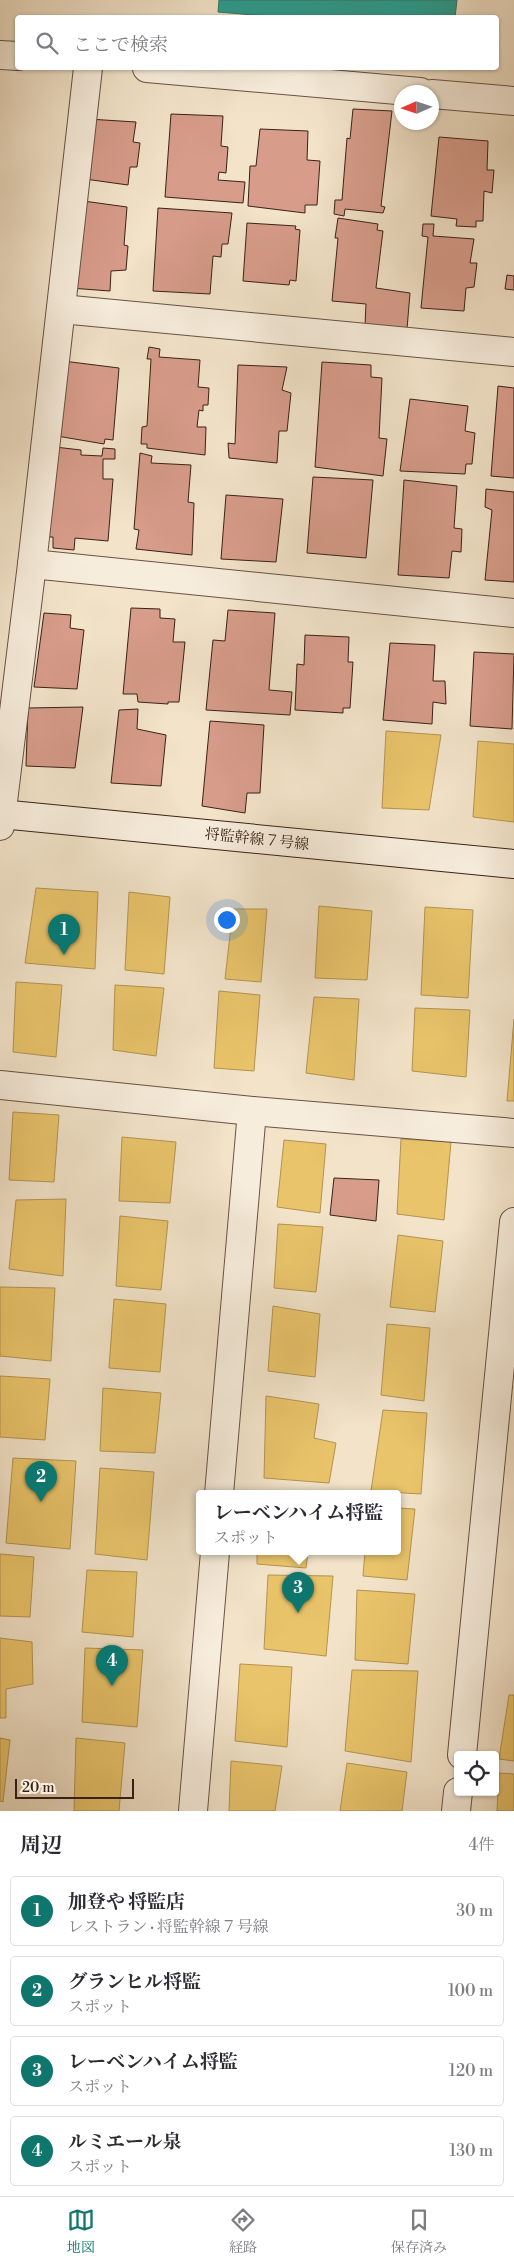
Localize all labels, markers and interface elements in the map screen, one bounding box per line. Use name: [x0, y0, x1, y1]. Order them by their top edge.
search box: [15, 15, 499, 70]
icon: search: [33, 29, 61, 57]
text: ここで検索: [73, 33, 168, 57]
north arrow: [394, 85, 439, 130]
street label: 将監幹線７号線: [204, 825, 310, 854]
your location: [214, 907, 240, 933]
pin: 1: [48, 914, 80, 955]
pin: 2: [25, 1461, 57, 1502]
popup: [196, 1490, 401, 1555]
text: レーベンハイム将監: [214, 1501, 383, 1525]
text: スポット: [214, 1528, 278, 1548]
pin: 3: [282, 1572, 314, 1613]
pin: 4: [96, 1645, 128, 1686]
map controls: [454, 1751, 499, 1796]
button: locate: [454, 1751, 499, 1796]
scale bar: [15, 1776, 134, 1799]
text: 20 m: [22, 1779, 54, 1797]
text: 周辺: [20, 1833, 62, 1859]
text: 4件: [468, 1835, 494, 1855]
text: 加登や 将監店: [68, 1890, 185, 1914]
text: 1: [33, 1901, 41, 1921]
text: 30 m: [456, 1901, 493, 1921]
text: レストラン · 将監幹線７号線: [68, 1917, 269, 1937]
text: グランヒル将監: [68, 1970, 201, 1994]
text: 2: [32, 1981, 42, 2001]
text: 100 m: [448, 1981, 493, 2001]
text: スポット: [68, 1997, 132, 2017]
text: レーベンハイム将監: [68, 2050, 238, 2074]
text: 3: [32, 2061, 42, 2081]
text: 120 m: [449, 2061, 493, 2081]
text: スポット: [68, 2077, 132, 2097]
text: ルミエール泉: [68, 2130, 182, 2154]
text: 4: [32, 2141, 42, 2161]
text: 130 m: [449, 2141, 493, 2161]
text: スポット: [68, 2157, 132, 2177]
tab: 地図: [67, 2206, 95, 2257]
tab: 経路: [229, 2206, 257, 2257]
tab: 保存済み: [391, 2206, 447, 2257]

